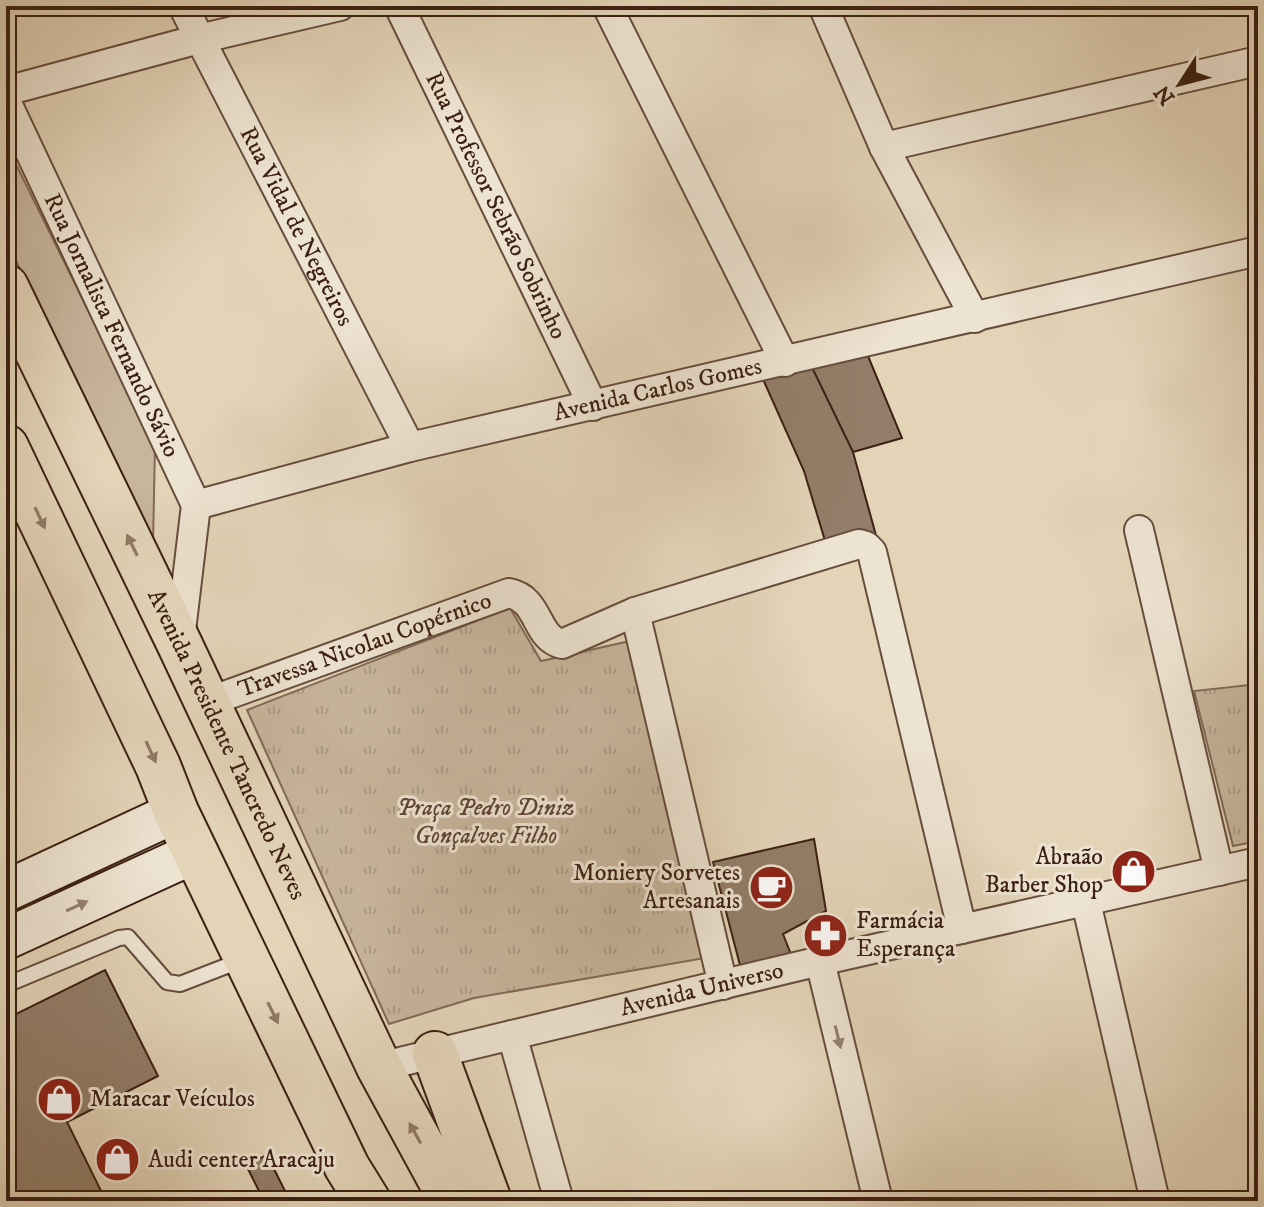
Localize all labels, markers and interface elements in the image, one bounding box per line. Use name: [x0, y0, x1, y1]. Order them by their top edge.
north arrow: [1140, 44, 1220, 124]
street label: Rua Professor Sebrão Sobrinho: [418, 67, 573, 344]
text: N: [1149, 80, 1181, 110]
street label: Rua Vidal de Negreiros: [233, 122, 360, 331]
street label: Rua Jornalista Fernando Sávio: [37, 189, 186, 462]
street label: Avenida Carlos Gomes: [551, 351, 765, 428]
one-way arrow: [33, 506, 47, 529]
one-way arrow: [125, 534, 139, 557]
street label: Avenida Presidente Tancredo Neves: [140, 585, 313, 905]
street label: Travessa Nicolau Copérnico: [234, 586, 496, 705]
one-way arrow: [144, 741, 158, 764]
park label: Praça Pedro Diniz Gonçalves Filho: [397, 793, 575, 851]
place label: Abraão Barber Shop: [985, 842, 1103, 900]
shop icon: Abraão Barber Shop: [1110, 847, 1158, 895]
place label: Moniery Sorvetes Artesanais: [573, 858, 740, 916]
cafe icon: Moniery Sorvetes Artesanais: [747, 863, 795, 911]
one-way arrow: [65, 900, 89, 913]
place label: Farmácia Esperança: [856, 906, 956, 964]
pharmacy icon: Farmácia Esperança: [801, 911, 849, 959]
street label: Avenida Universo: [617, 955, 787, 1024]
one-way arrow: [266, 1002, 279, 1025]
one-way arrow: [833, 1024, 845, 1049]
shop icon: Maracar Veículos: [35, 1075, 83, 1123]
place label: Maracar Veículos: [90, 1084, 255, 1114]
one-way arrow: [408, 1121, 422, 1144]
shop icon: Audi center Aracaju: [93, 1136, 141, 1184]
place label: Audi center Aracaju: [148, 1145, 335, 1175]

